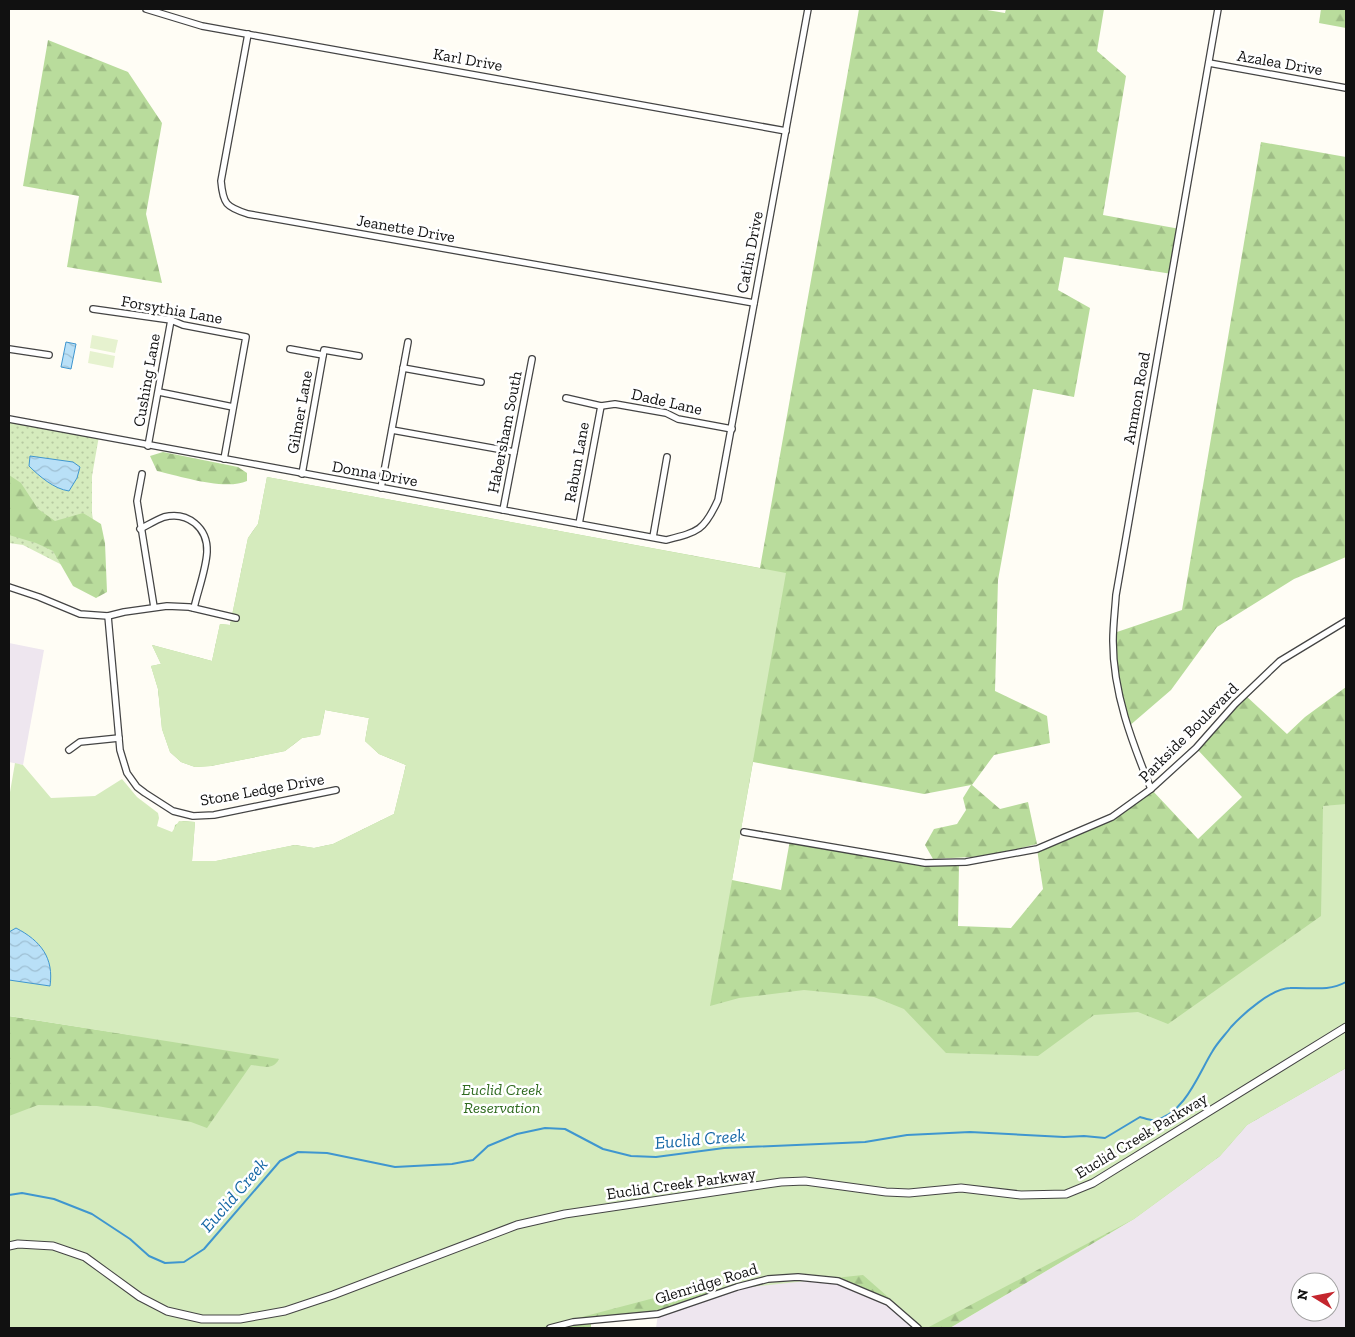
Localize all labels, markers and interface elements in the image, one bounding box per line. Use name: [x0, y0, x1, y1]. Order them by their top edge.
street label: Karl Drive: [432, 44, 504, 75]
street label: Azalea Drive: [1236, 46, 1324, 79]
street label: Catlin Drive: [732, 209, 767, 295]
street label: Jeanette Drive: [355, 210, 457, 246]
street label: Forsythia Lane: [120, 291, 224, 328]
street label: Cushing Lane: [129, 332, 164, 428]
street label: Ammon Road: [1119, 350, 1154, 446]
street label: Gilmer Lane: [283, 369, 316, 455]
street label: Habersham South: [483, 369, 526, 495]
street label: Dade Lane: [630, 384, 704, 419]
street label: Rabun Lane: [560, 421, 593, 504]
street label: Donna Drive: [330, 457, 419, 490]
street label: Parkside Boulevard: [1135, 679, 1242, 786]
street label: Stone Ledge Drive: [199, 769, 326, 810]
park label: Euclid Creek Reservation: [462, 1080, 542, 1117]
street label: Euclid Creek Parkway: [1072, 1088, 1211, 1182]
water label: Euclid Creek: [654, 1124, 746, 1154]
water label: Euclid Creek: [196, 1153, 272, 1237]
street label: Euclid Creek Parkway: [605, 1163, 758, 1203]
street label: Glenridge Road: [653, 1259, 760, 1308]
north arrow: [1290, 1272, 1340, 1322]
text: N: [1293, 1288, 1312, 1302]

